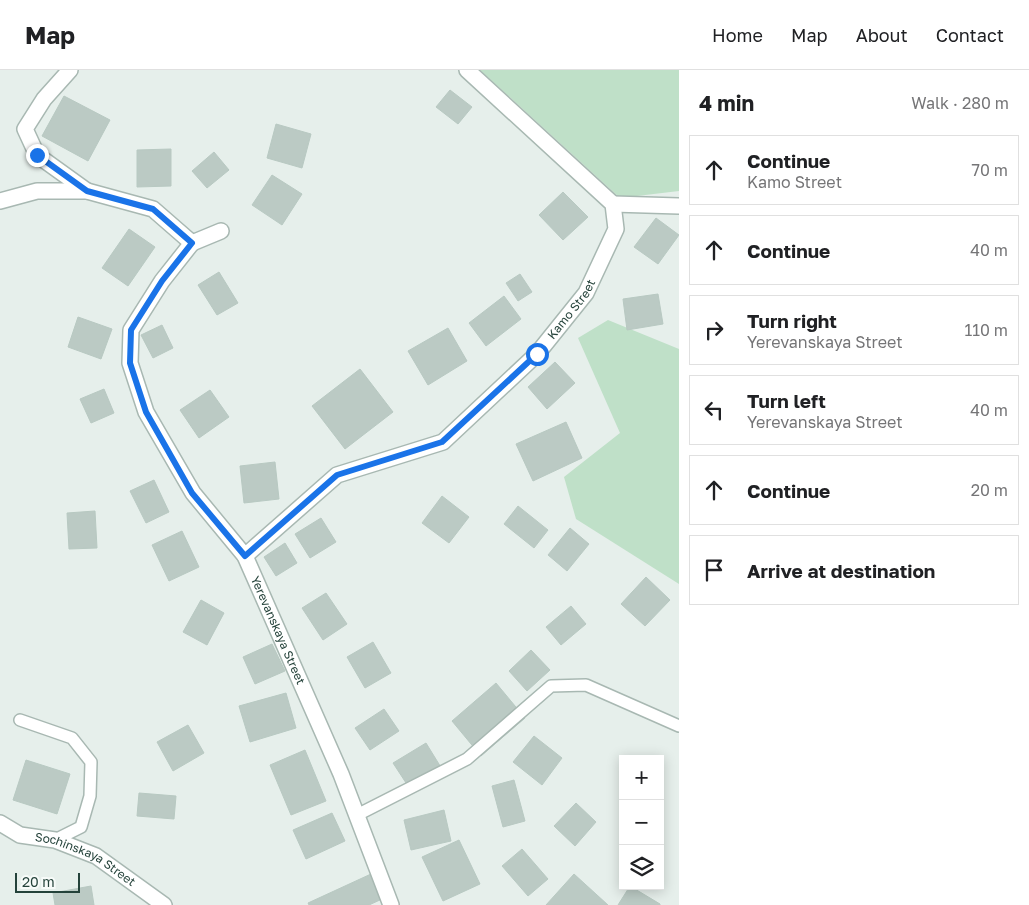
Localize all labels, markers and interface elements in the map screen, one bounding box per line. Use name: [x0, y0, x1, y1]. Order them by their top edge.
text: Map: [25, 20, 75, 49]
text: Home: [712, 24, 763, 46]
text: Map: [791, 24, 828, 46]
text: About: [856, 24, 908, 46]
text: Contact: [936, 24, 1004, 46]
text: 4 min: [699, 90, 754, 116]
text: Walk · 280 m: [911, 93, 1009, 113]
route end: [26, 144, 49, 167]
text: Continue: [747, 149, 830, 172]
icon: ahead: [700, 156, 728, 184]
text: 70 m: [971, 160, 1008, 180]
text: Kamo Street: [747, 172, 842, 192]
icon: ahead: [700, 236, 728, 264]
text: Continue: [747, 239, 830, 262]
text: 40 m: [970, 240, 1008, 260]
street label: Kamo Street: [544, 277, 598, 342]
text: Turn right: [747, 309, 837, 332]
icon: right: [700, 316, 728, 344]
text: 110 m: [964, 320, 1008, 340]
text: Yerevanskaya Street: [747, 332, 903, 352]
route start: [526, 343, 549, 366]
text: Turn left: [747, 389, 826, 412]
icon: left: [700, 396, 728, 424]
text: 40 m: [970, 400, 1008, 420]
text: Yerevanskaya Street: [747, 412, 903, 432]
icon: ahead: [700, 476, 728, 504]
text: Continue: [747, 479, 830, 502]
text: 20 m: [971, 480, 1008, 500]
icon: arrive: [700, 556, 728, 584]
text: Arrive at destination: [747, 559, 935, 582]
street label: Yerevanskaya Street: [248, 574, 309, 687]
map controls: [619, 755, 664, 890]
button: +: [619, 755, 664, 800]
button: −: [619, 800, 664, 845]
street label: Sochinskaya Street: [34, 829, 139, 889]
button: layers: [619, 845, 664, 890]
scale bar: [15, 870, 80, 893]
text: 20 m: [22, 873, 55, 890]

